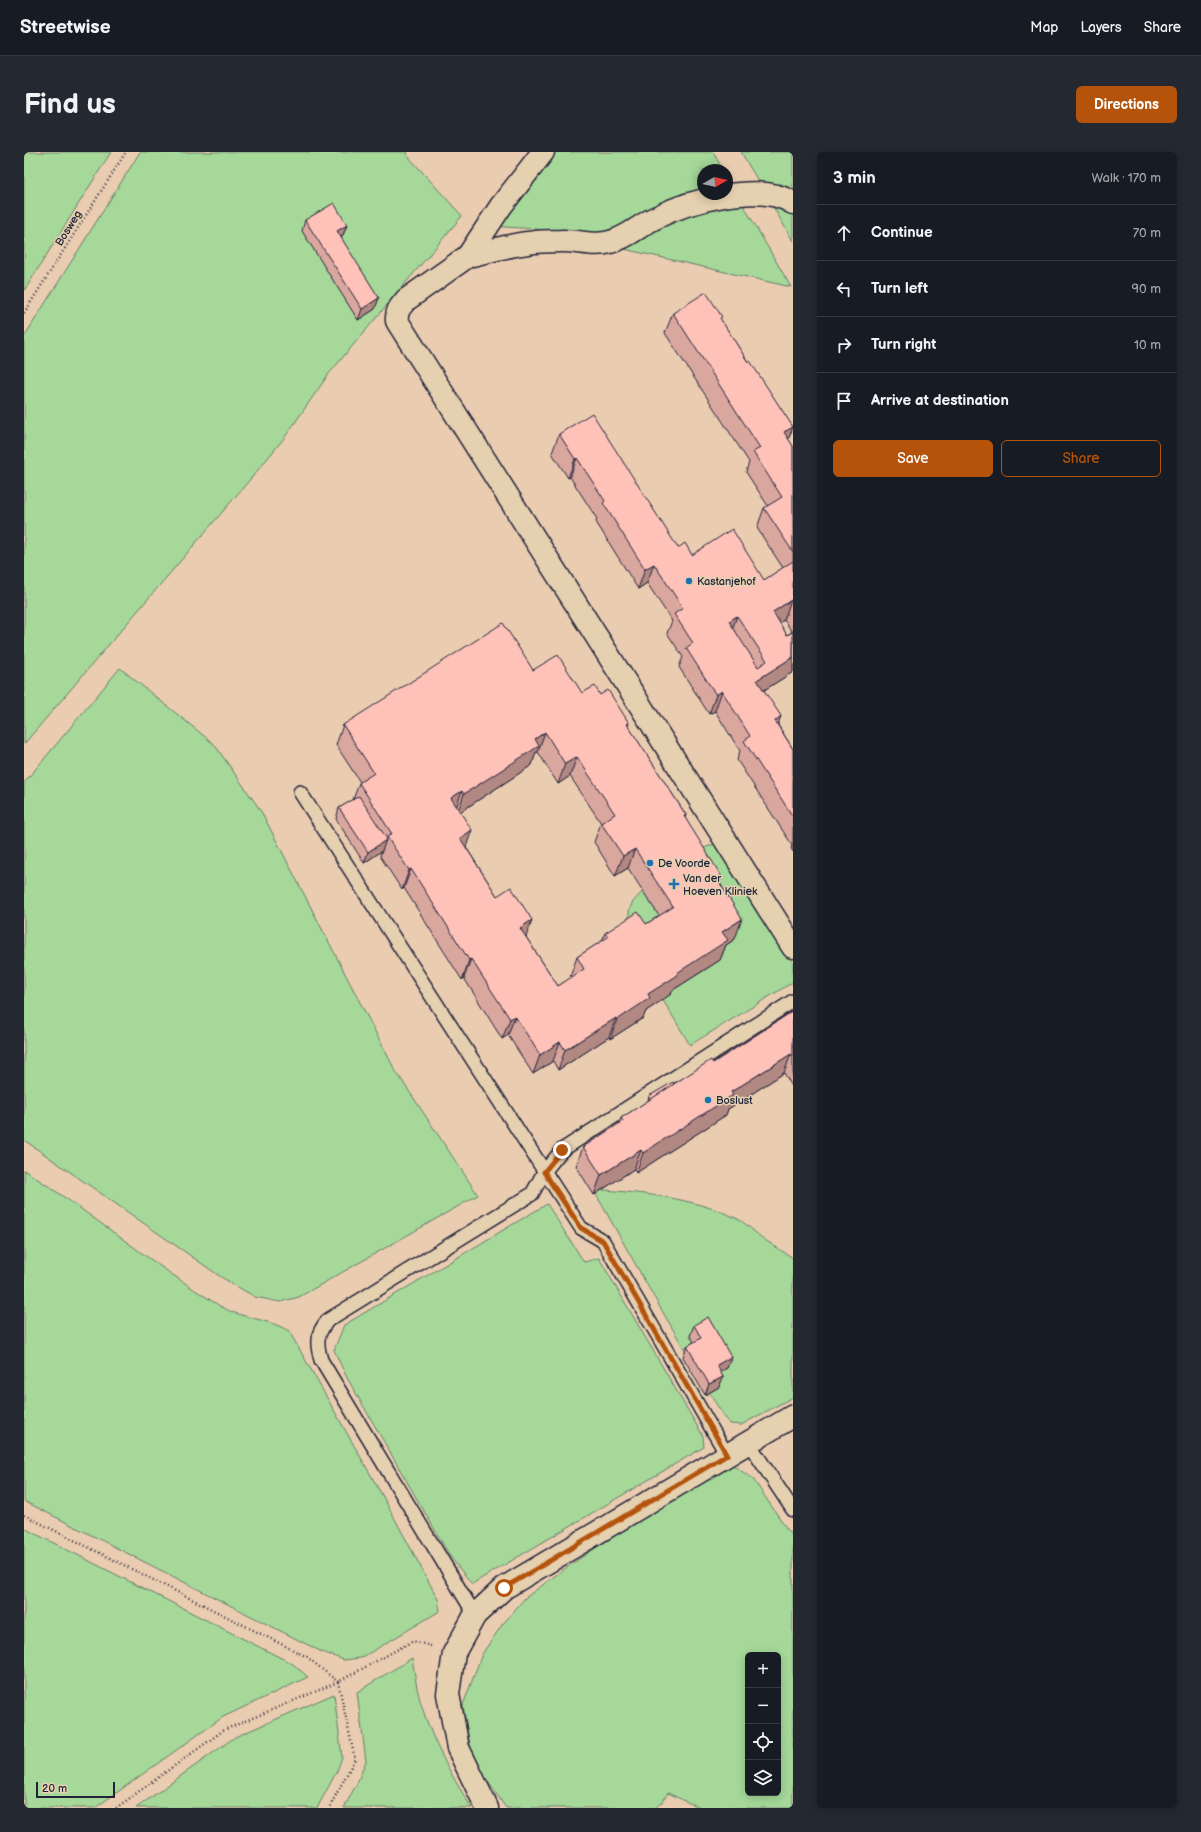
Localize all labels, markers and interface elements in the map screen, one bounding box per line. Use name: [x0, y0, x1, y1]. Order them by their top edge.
text: Streetwise: [20, 16, 111, 39]
text: Map: [1030, 19, 1058, 36]
text: Layers: [1080, 19, 1122, 36]
text: Share: [1144, 19, 1181, 36]
button: Directions: [1076, 86, 1177, 123]
text: Find us: [24, 88, 116, 121]
north arrow: [697, 164, 733, 200]
text: 3 min: [833, 168, 876, 188]
text: Walk · 170 m: [1091, 170, 1161, 186]
street label: Bosweg: [52, 208, 84, 248]
icon: ahead: [833, 222, 855, 244]
text: Continue: [871, 223, 933, 242]
text: 70 m: [1133, 225, 1161, 241]
icon: left: [833, 278, 855, 300]
text: Turn left: [871, 279, 928, 298]
text: 90 m: [1132, 281, 1161, 297]
icon: right: [833, 334, 855, 356]
text: Turn right: [871, 335, 936, 354]
text: 10 m: [1134, 337, 1161, 353]
icon: arrive: [833, 390, 855, 412]
text: Arrive at destination: [871, 391, 1009, 410]
button: Save: [833, 440, 993, 477]
button: Share: [1001, 440, 1161, 477]
place label: Kastanjehof: [697, 575, 757, 588]
marker: Kastanjehof: [684, 576, 694, 586]
place label: De Voorde: [658, 857, 711, 870]
marker: De Voorde: [645, 858, 655, 868]
place label: Van der Hoeven Kliniek: [683, 872, 758, 898]
marker: Van der Hoeven Kliniek: [668, 878, 680, 890]
place label: Boslust: [716, 1094, 753, 1107]
marker: Boslust: [703, 1095, 713, 1105]
route end: [553, 1141, 571, 1159]
route start: [495, 1579, 513, 1597]
map controls: [745, 1652, 781, 1796]
button: +: [745, 1652, 781, 1688]
button: −: [745, 1688, 781, 1724]
button: locate: [745, 1724, 781, 1760]
button: layers: [745, 1760, 781, 1796]
scale bar: [36, 1780, 115, 1799]
text: 20 m: [42, 1782, 67, 1795]

